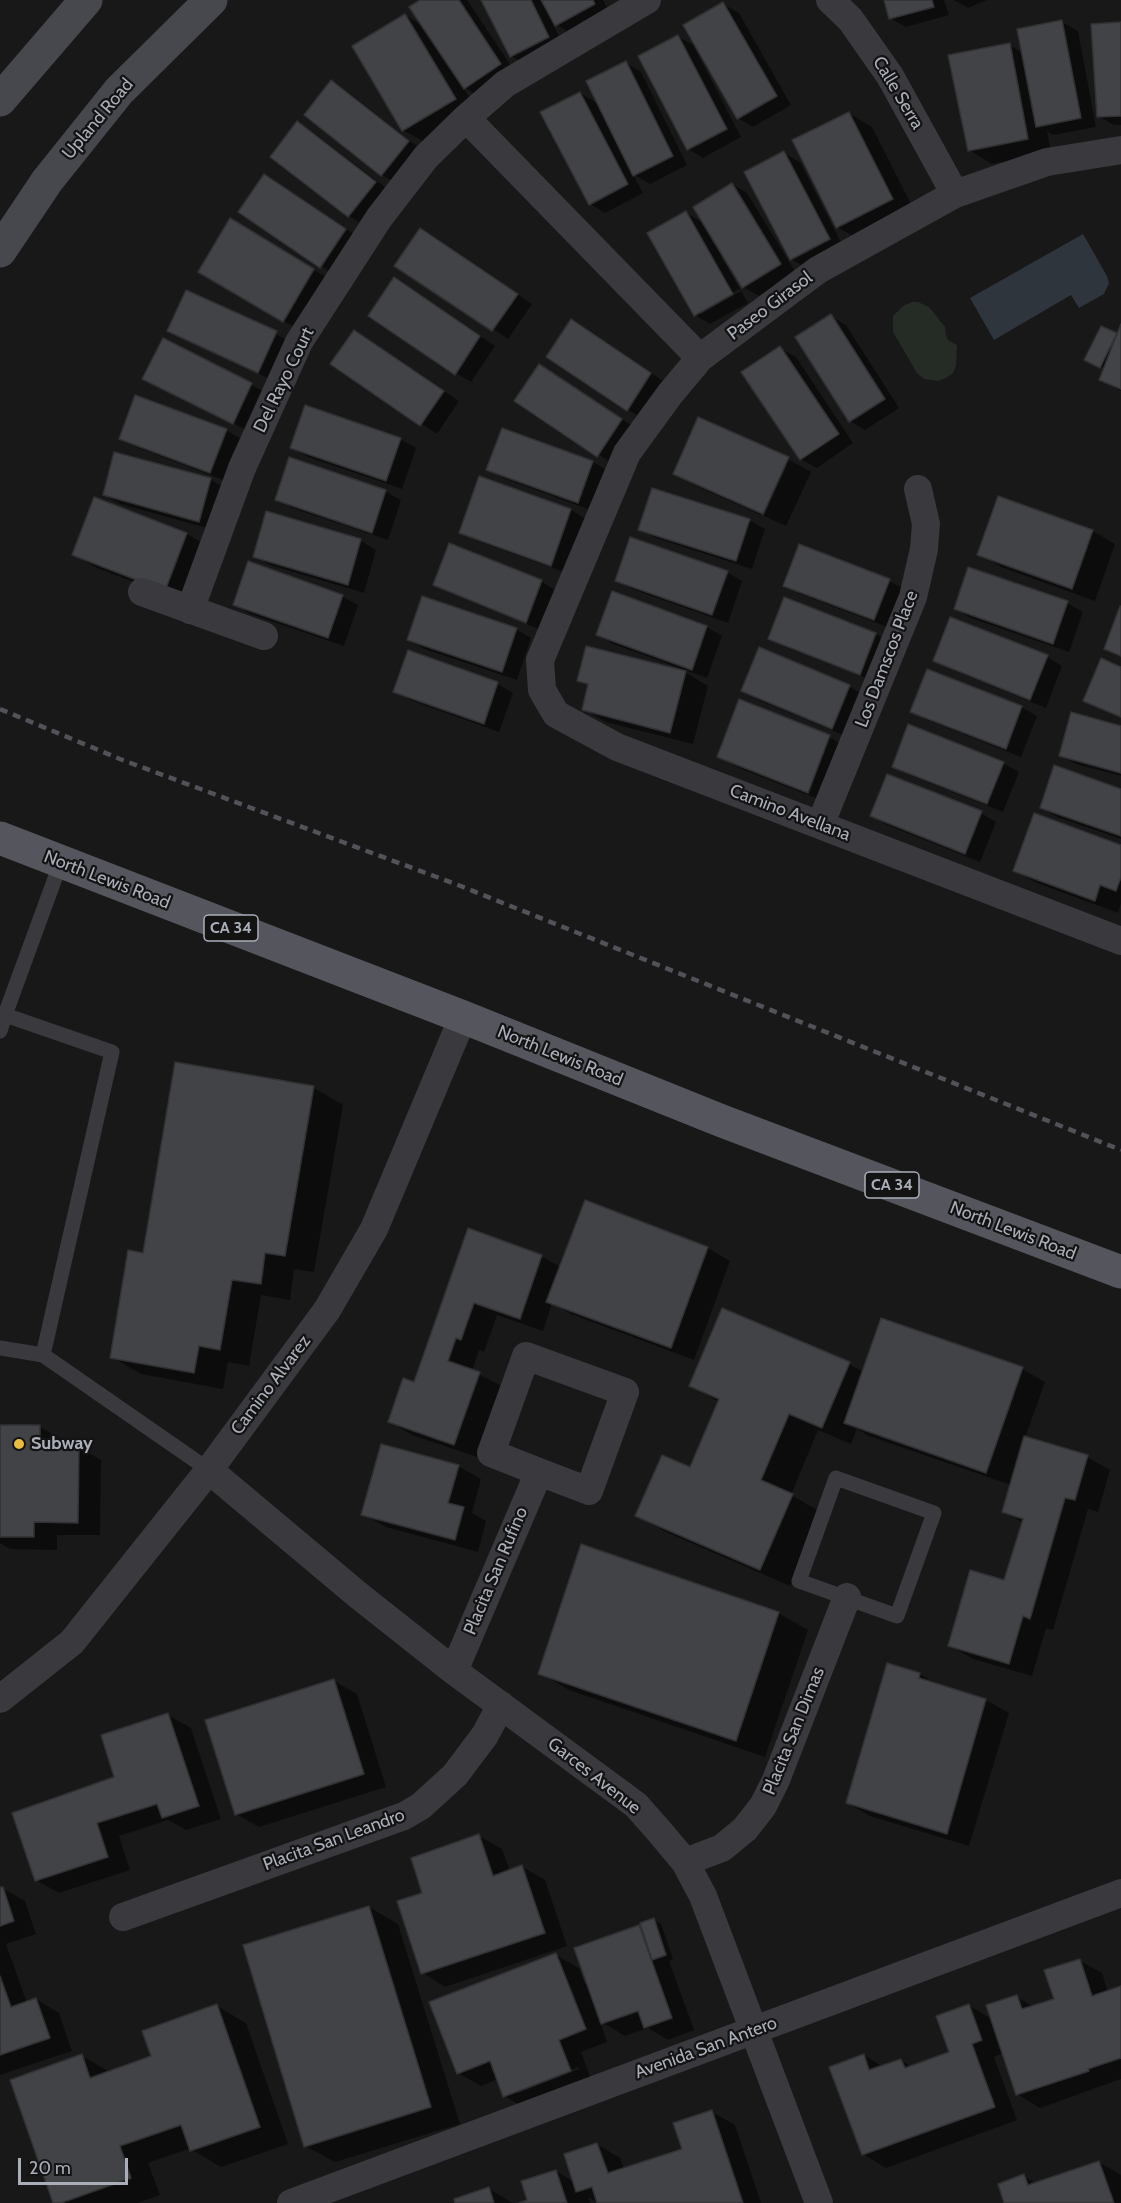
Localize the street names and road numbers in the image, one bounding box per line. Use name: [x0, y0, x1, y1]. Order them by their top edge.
street label: Calle Serra: [868, 53, 928, 133]
street label: Upland Road: [58, 74, 138, 164]
street label: Paseo Girasol: [723, 267, 817, 345]
street label: Del Rayo Court: [249, 324, 319, 436]
street label: Los Damscos Place: [851, 588, 923, 730]
street label: Camino Avellana: [727, 780, 853, 846]
street label: North Lewis Road: [41, 846, 173, 914]
road number: CA 34: [204, 915, 258, 941]
street label: North Lewis Road: [494, 1021, 626, 1091]
road number: CA 34: [865, 1172, 919, 1198]
street label: North Lewis Road: [947, 1197, 1079, 1265]
street label: Camino Alvarez: [227, 1331, 315, 1439]
street label: Placita San Rufino: [459, 1504, 533, 1638]
street label: Placita San Dimas: [759, 1664, 829, 1798]
street label: Garces Avenue: [543, 1733, 645, 1819]
street label: Placita San Leandro: [260, 1804, 408, 1876]
street label: Avenida San Antero: [632, 2012, 780, 2084]

